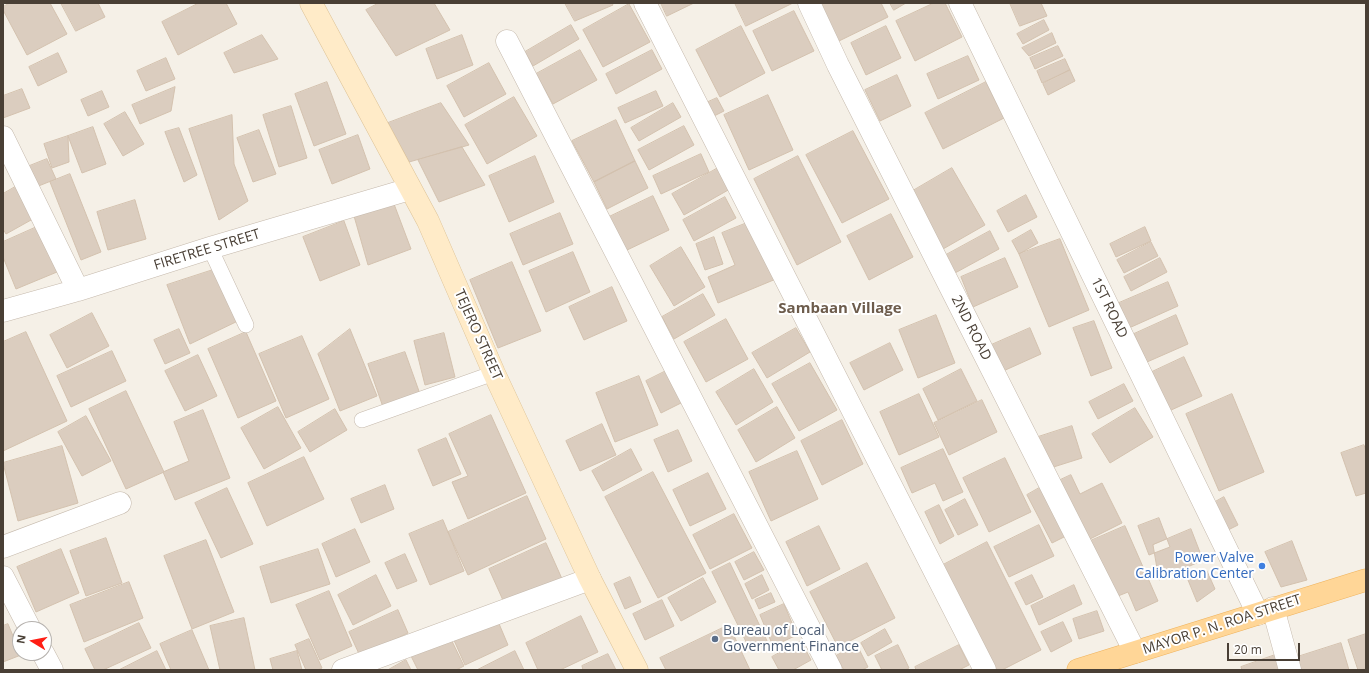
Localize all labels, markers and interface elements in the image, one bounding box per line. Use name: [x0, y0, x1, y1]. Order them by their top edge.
street label: FIRETREE STREET: [152, 226, 262, 274]
street label: 1ST ROAD: [1087, 275, 1131, 341]
street label: TEJERO STREET: [450, 287, 506, 383]
street label: 2ND ROAD: [947, 293, 995, 363]
district label: Sambaan Village: [778, 300, 902, 318]
place label: Power Valve Calibration Center: [1135, 550, 1254, 582]
marker: Power Valve Calibration Center: [1257, 561, 1267, 571]
street label: MAYOR P. N. ROA STREET: [1141, 591, 1303, 659]
north arrow: [12, 621, 52, 661]
place label: Bureau of Local Government Finance: [723, 623, 859, 656]
text: N: [13, 633, 29, 645]
marker: Bureau of Local Government Finance: [710, 634, 720, 644]
scale bar: [1229, 635, 1302, 661]
text: 20 m: [1234, 641, 1262, 658]

